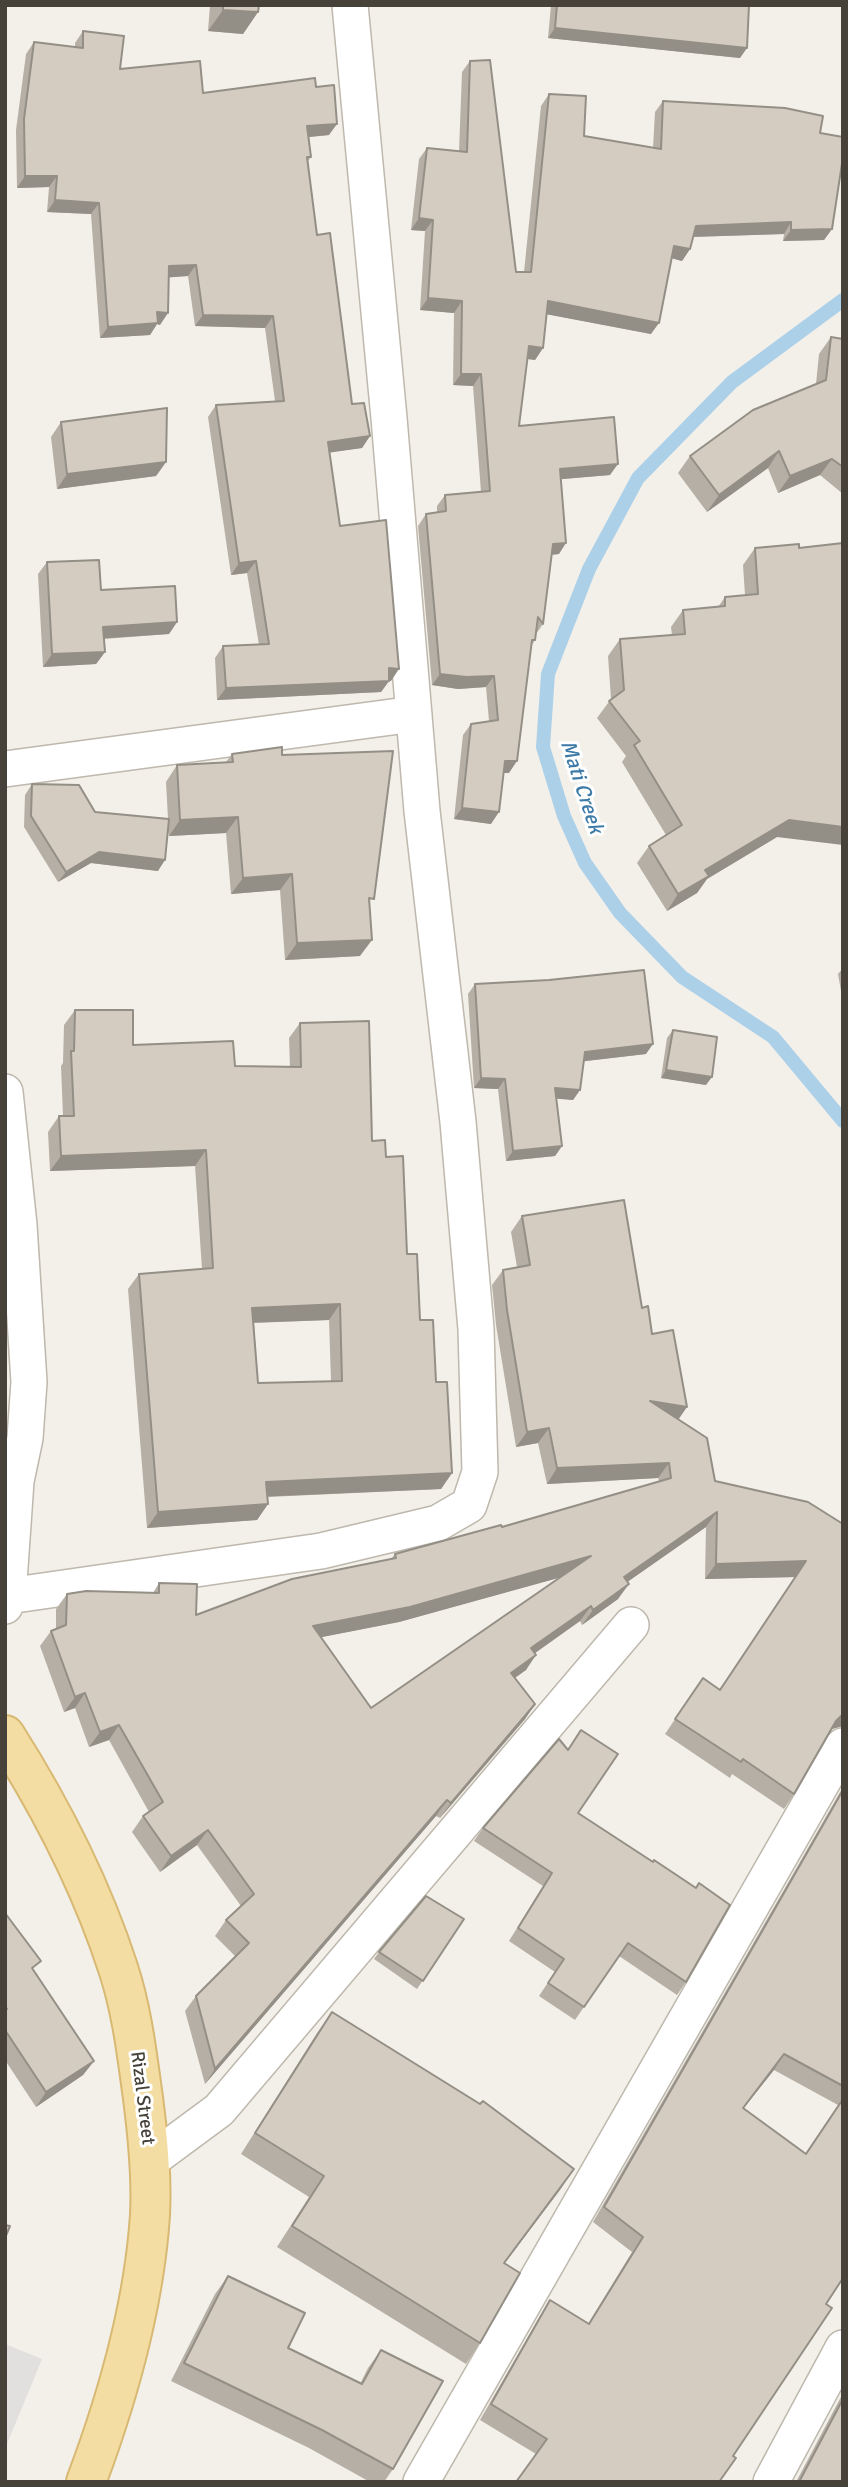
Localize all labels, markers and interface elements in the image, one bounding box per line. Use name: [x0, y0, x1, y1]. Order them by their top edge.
water label: Mati Creek: [554, 737, 608, 837]
street label: Rizal Street: [125, 2050, 159, 2146]

